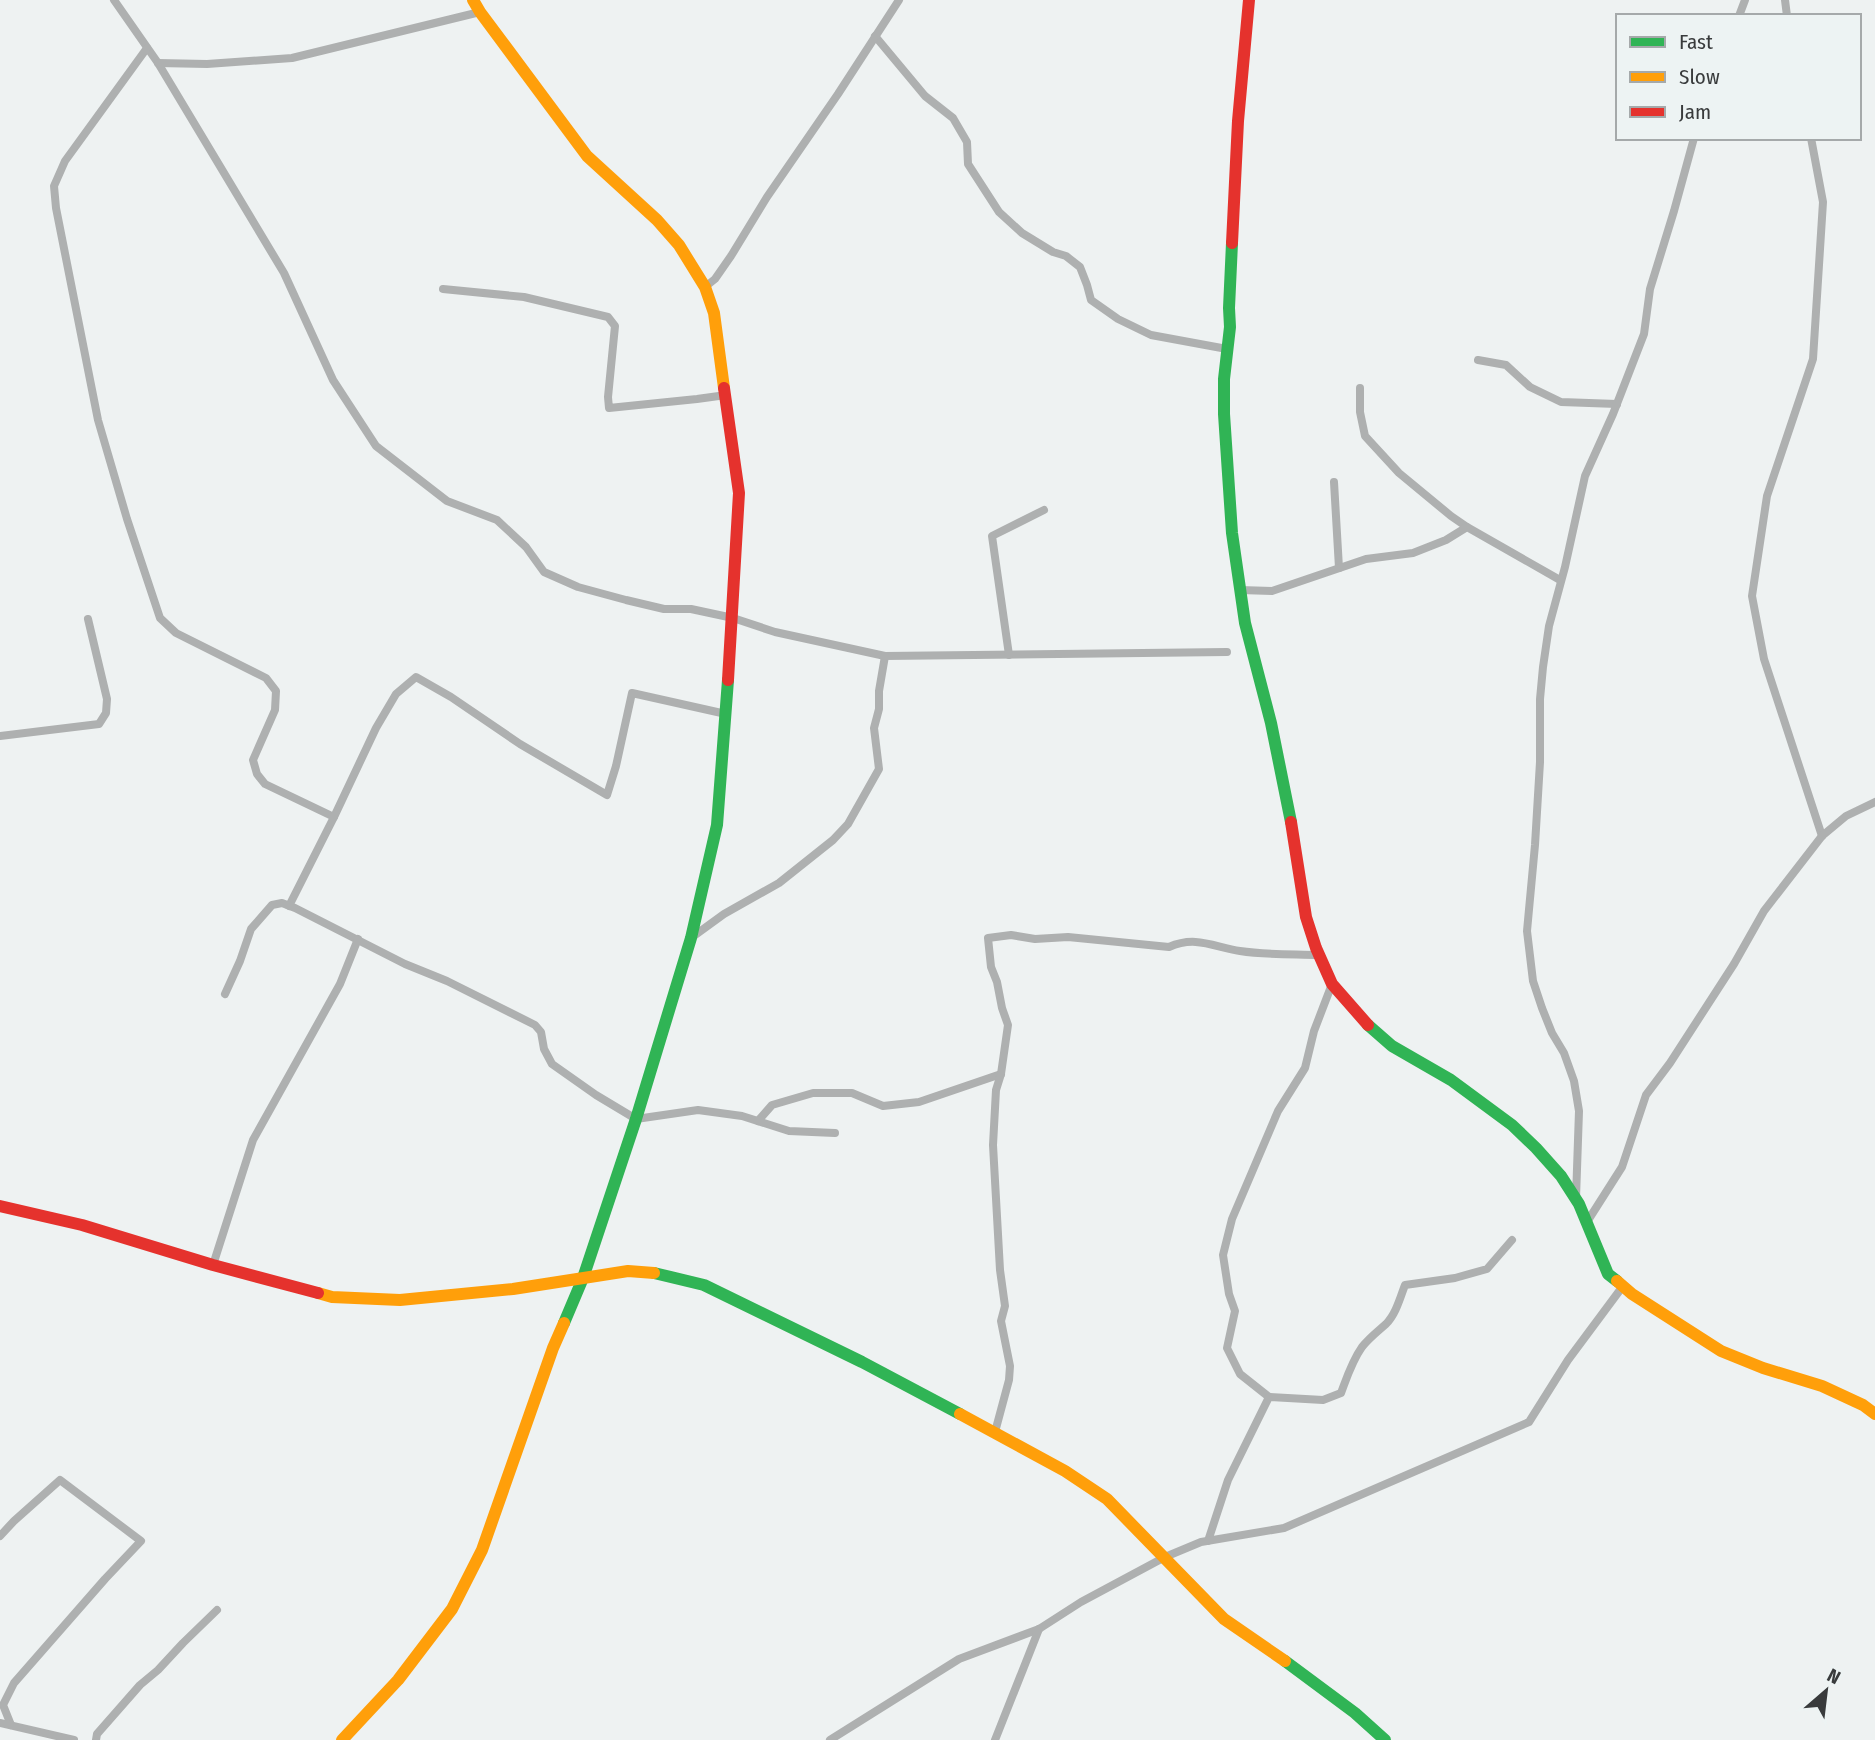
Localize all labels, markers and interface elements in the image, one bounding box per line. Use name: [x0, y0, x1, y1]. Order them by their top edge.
legend: [1616, 14, 1861, 140]
text: Fast: [1679, 29, 1713, 55]
text: Slow: [1679, 64, 1720, 90]
text: Jam: [1679, 99, 1711, 125]
north arrow: [1791, 1656, 1861, 1726]
text: N: [1823, 1664, 1844, 1689]

